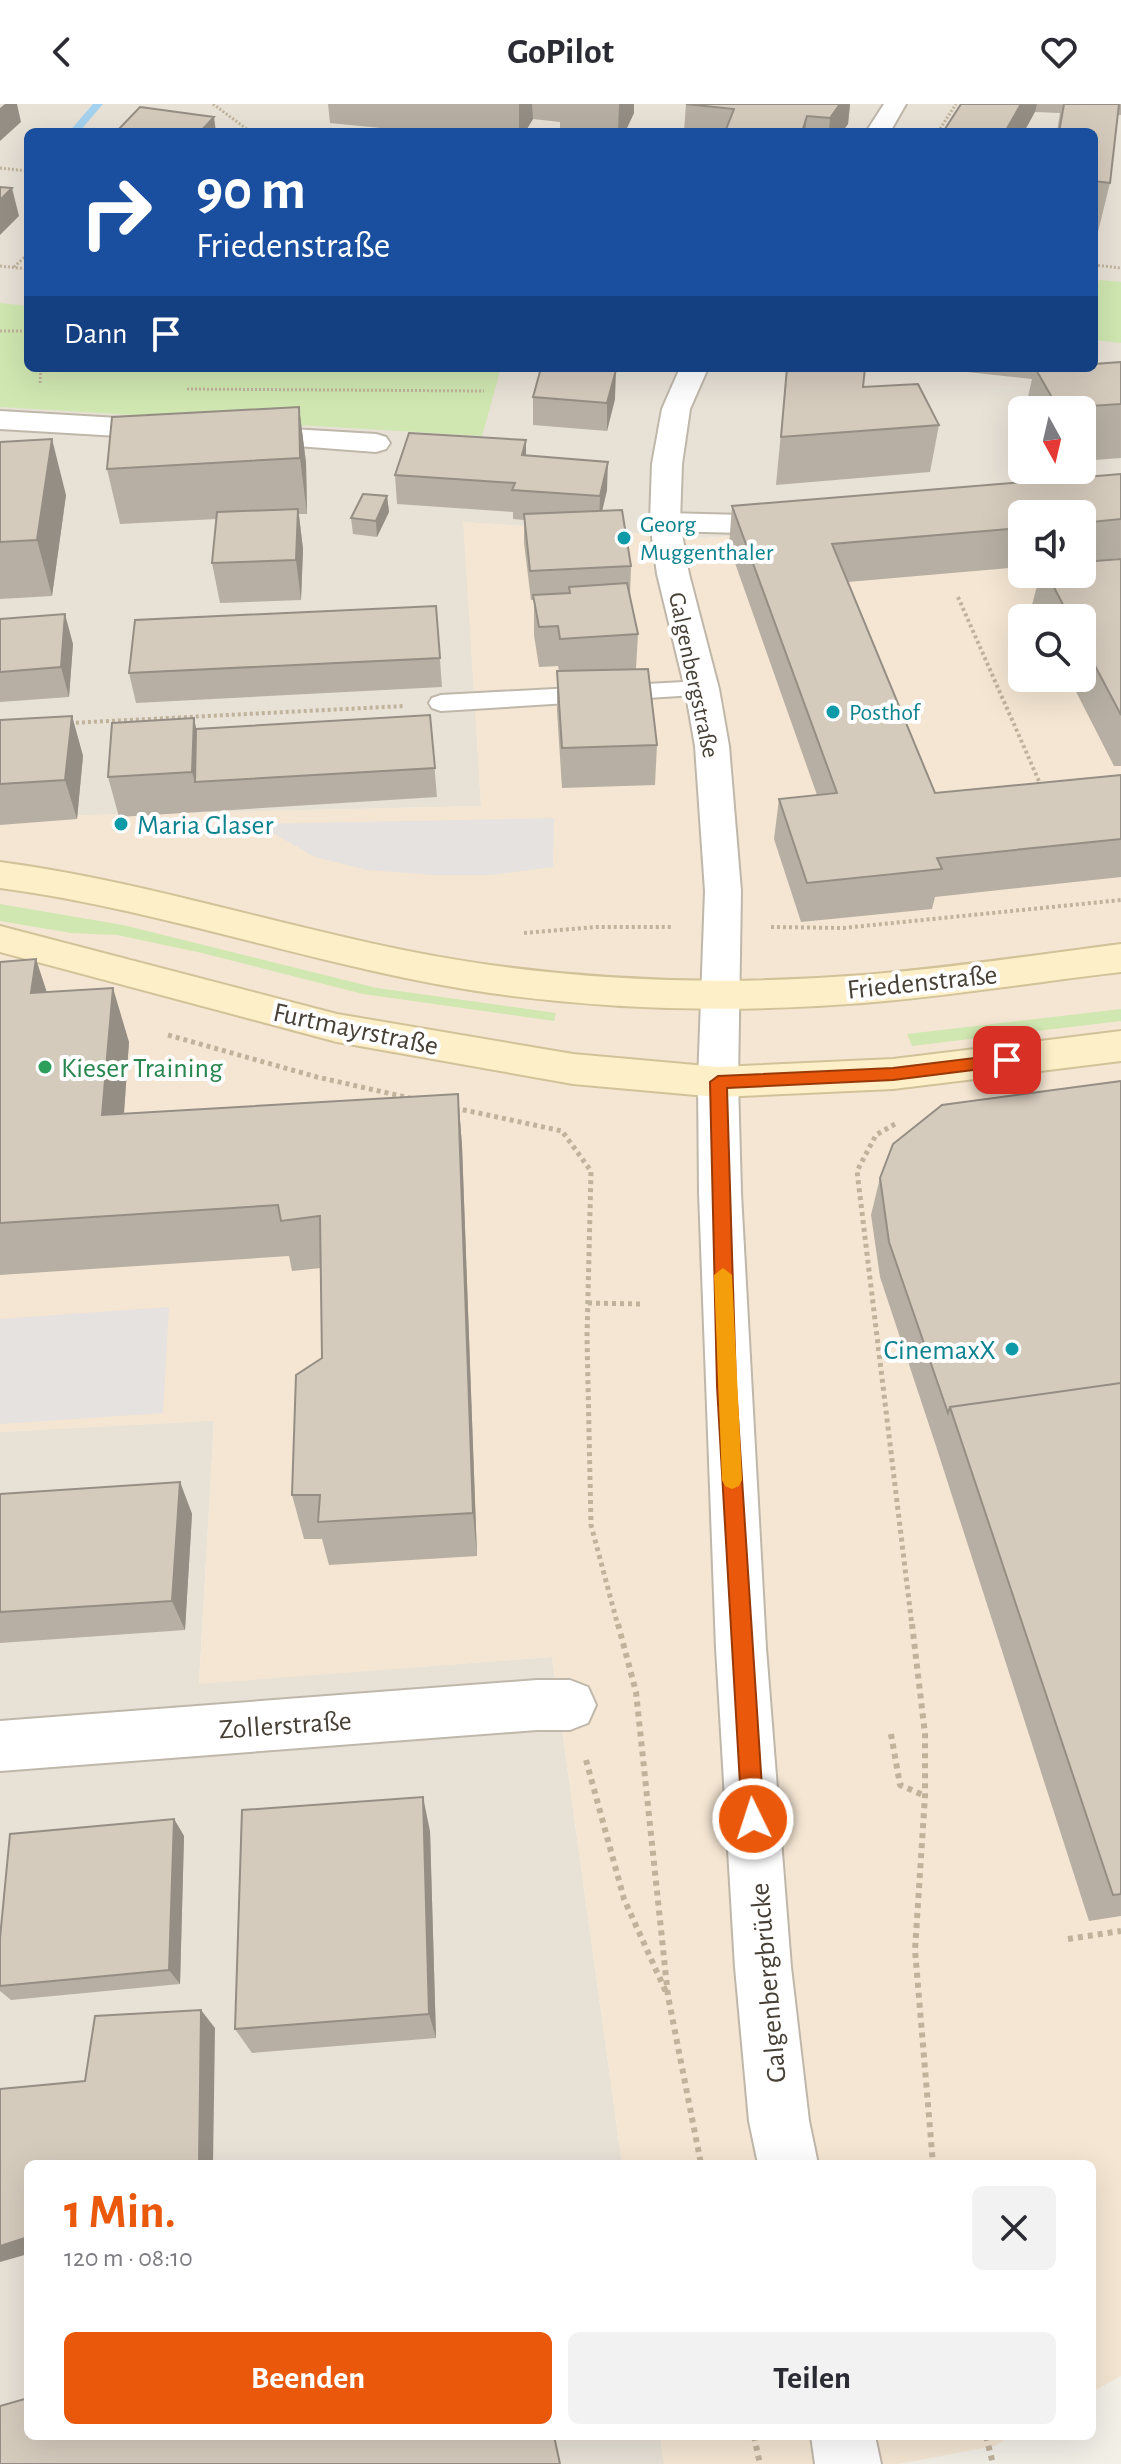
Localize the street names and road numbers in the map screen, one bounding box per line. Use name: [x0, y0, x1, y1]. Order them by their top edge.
street label: Galgenbergstraße: [664, 590, 722, 760]
street label: Friedenstraße: [846, 961, 999, 1005]
street label: Furtmayrstraße: [270, 999, 441, 1061]
street label: Zollerstraße: [218, 1707, 352, 1745]
street label: Galgenbergbrücke: [746, 1882, 792, 2084]

